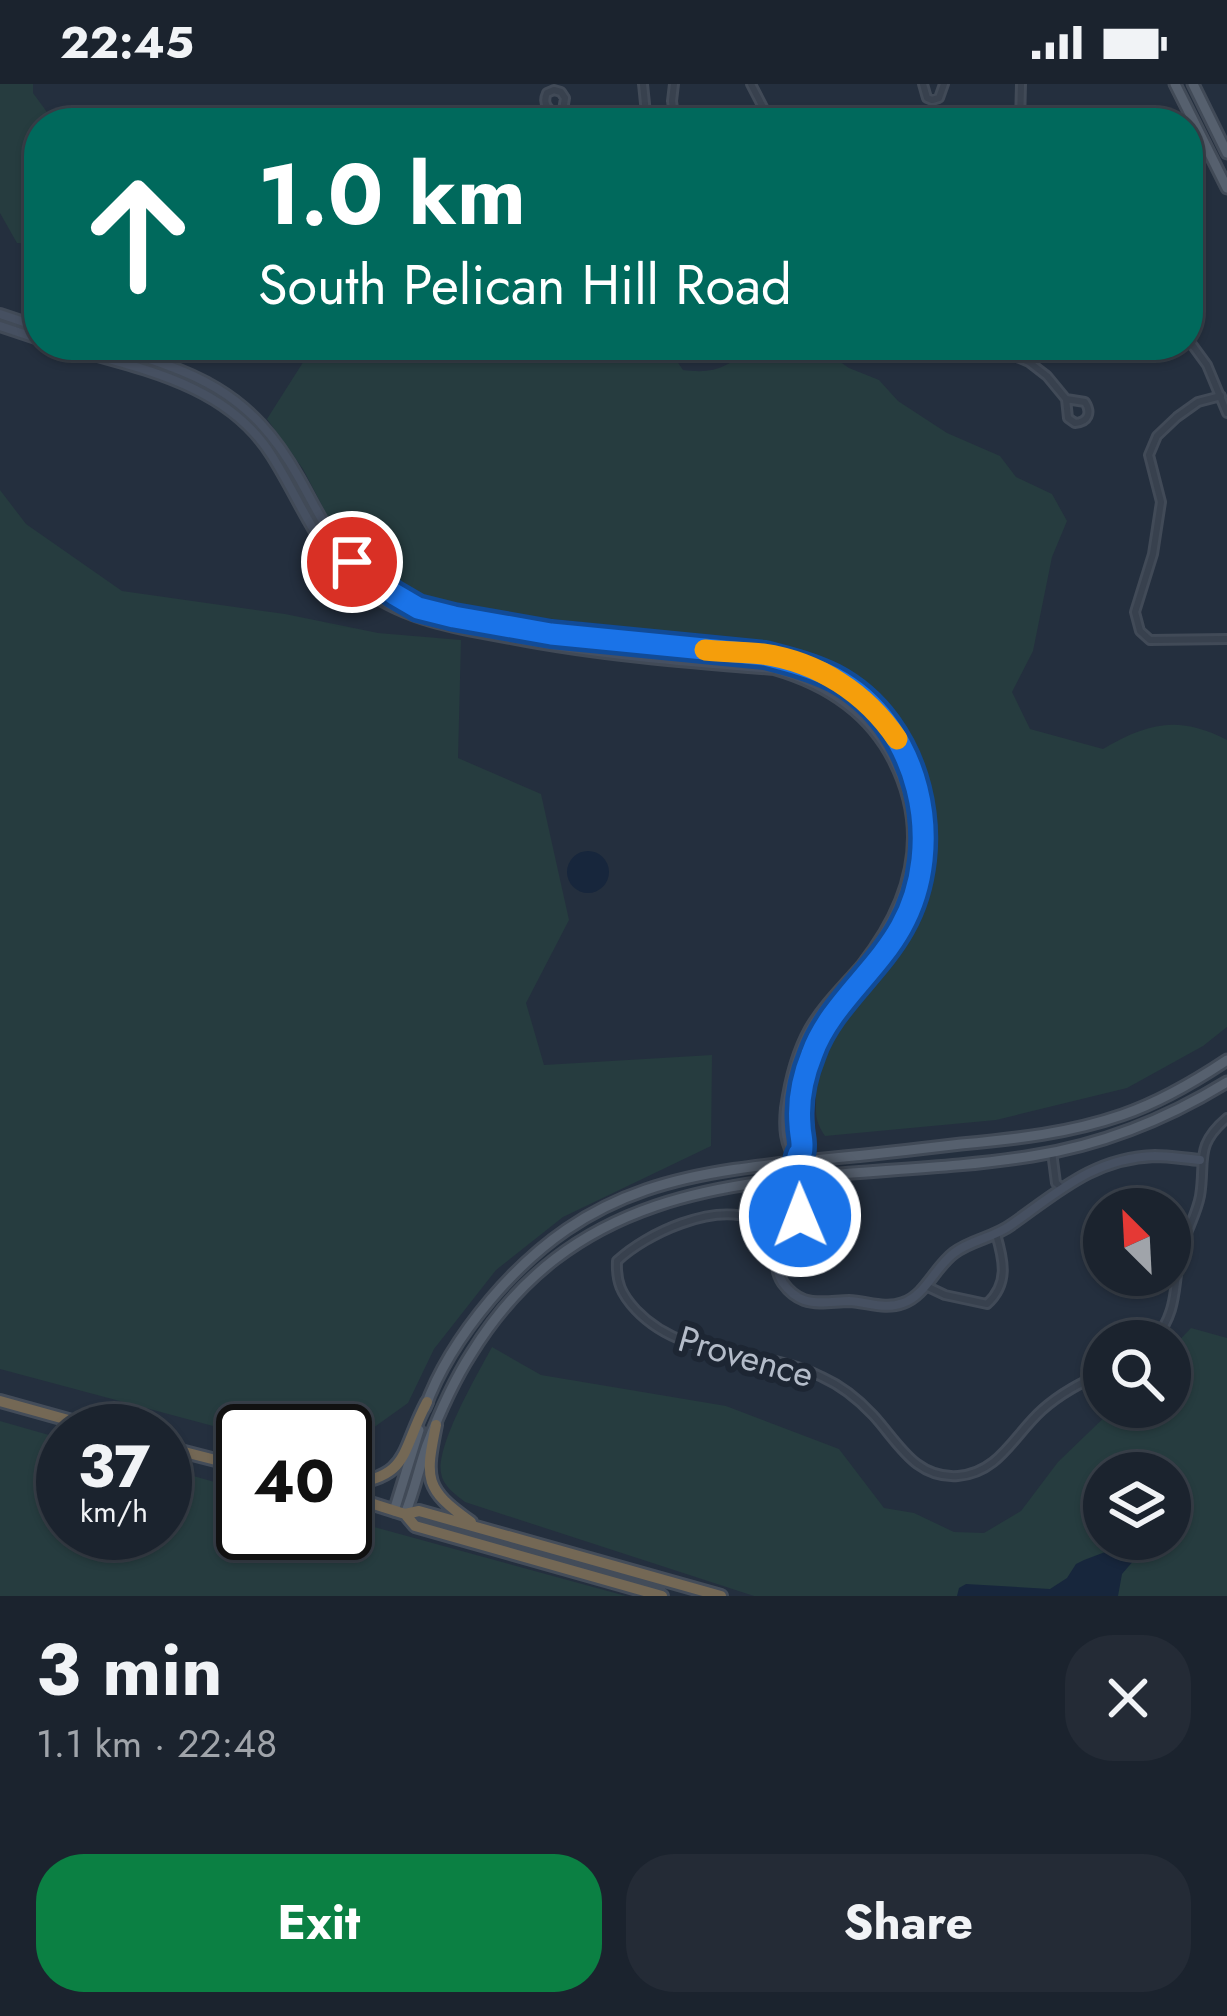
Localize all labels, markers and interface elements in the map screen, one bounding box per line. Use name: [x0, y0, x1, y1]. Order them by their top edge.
text: 22:45: [60, 10, 194, 75]
text: 1.0 km: [258, 134, 526, 256]
icon: ahead: [60, 156, 216, 312]
text: South Pelican Hill Road: [258, 246, 792, 324]
pin: [301, 511, 403, 613]
icon: arrive: [319, 529, 385, 595]
position arrow: [737, 1153, 863, 1279]
north arrow: [1083, 1188, 1191, 1296]
map controls: [1083, 1188, 1191, 1560]
street label: Provence: [672, 1312, 820, 1400]
button: search: [1083, 1320, 1191, 1428]
speed limit sign: 40: [216, 1404, 372, 1560]
text: 37: [78, 1423, 150, 1510]
button: layers: [1083, 1452, 1191, 1560]
text: km/h: [80, 1490, 148, 1533]
text: 3 min: [36, 1618, 223, 1722]
button: close: [1065, 1635, 1191, 1761]
text: 1.1 km · 22:48: [36, 1715, 277, 1772]
button: Exit: [36, 1854, 602, 1992]
button: Share: [626, 1854, 1191, 1992]

